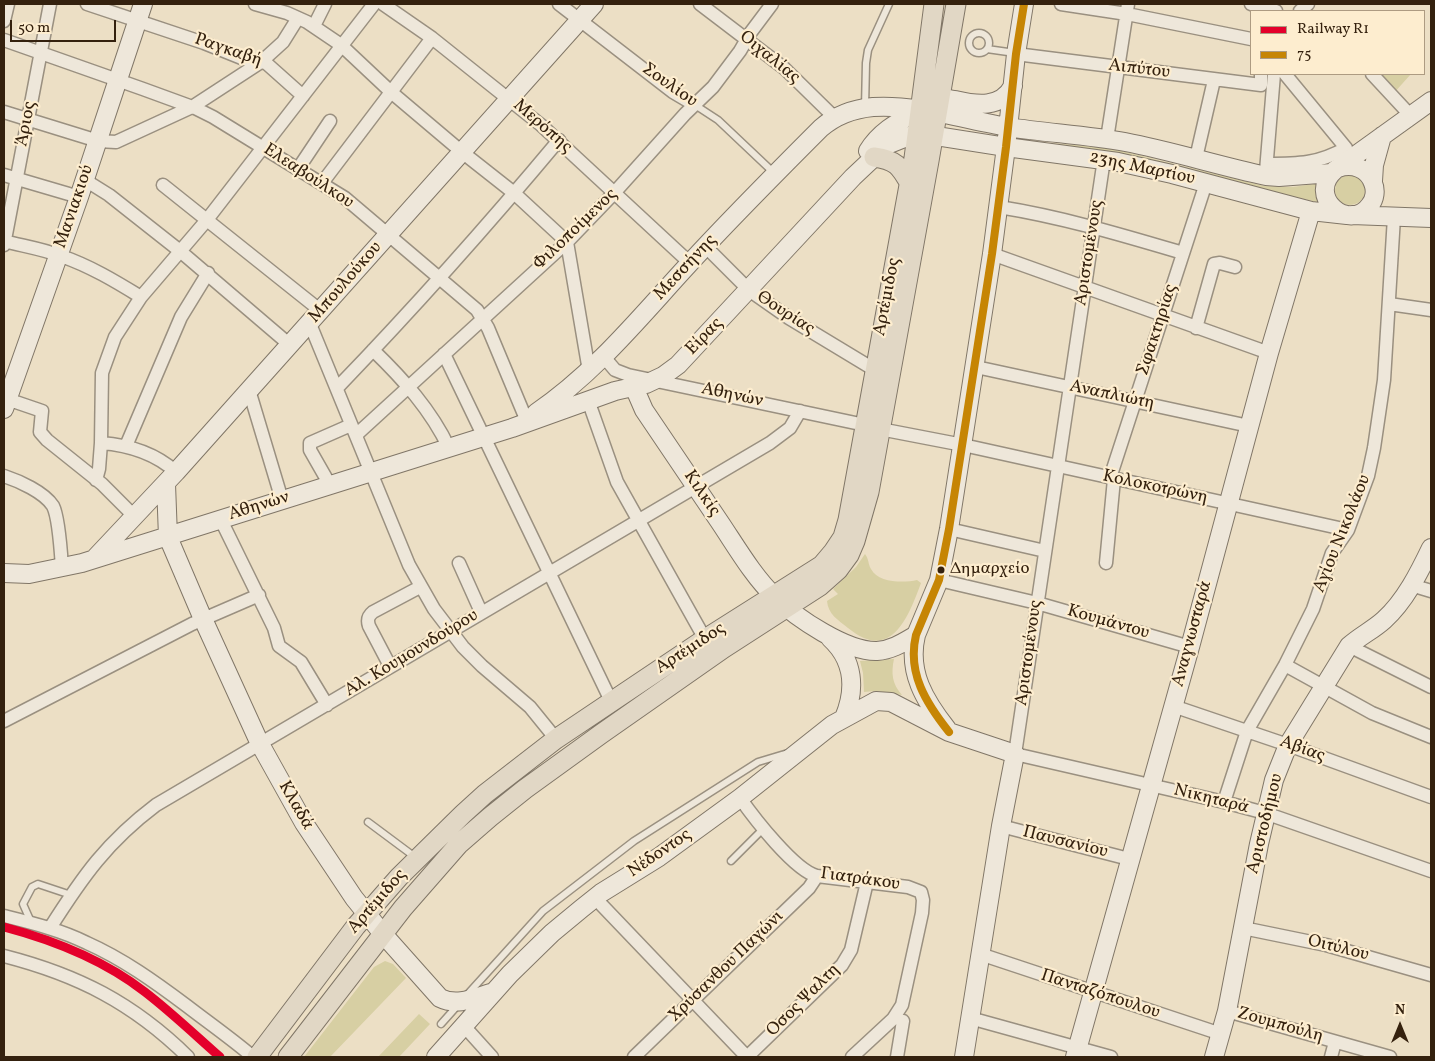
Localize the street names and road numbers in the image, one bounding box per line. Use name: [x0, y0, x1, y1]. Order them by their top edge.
street label: Οιχαλίας: [734, 27, 804, 89]
street label: Ραγκαβή: [191, 29, 265, 73]
street label: Αιπύτου: [1107, 56, 1171, 84]
street label: Σουλίου: [637, 59, 701, 113]
street label: Μερόπης: [508, 95, 576, 159]
street label: Άριος: [12, 100, 42, 148]
street label: Ελεαβούλκου: [259, 140, 357, 214]
street label: 23ης Μαρτίου: [1087, 147, 1197, 191]
street label: Μανιακιού: [51, 163, 99, 251]
street label: Φιλοποίμενος: [529, 185, 623, 275]
street label: Αριστομένους: [1071, 199, 1109, 307]
street label: Μεσσήνης: [650, 230, 722, 306]
street label: Μπουλούκου: [305, 238, 387, 328]
street label: Αρτέμιδος: [870, 256, 906, 338]
street label: Σφακτηρίας: [1133, 282, 1183, 378]
street label: Θουρίας: [752, 287, 818, 341]
street label: Είρας: [682, 314, 728, 360]
street label: Αναπλιώτη: [1068, 376, 1156, 416]
street label: Αθηνών: [699, 379, 765, 413]
street label: Κολοκοτρώνη: [1100, 466, 1210, 510]
street label: Κιλκίς: [678, 467, 724, 521]
street label: Αγίου Νικολάου: [1310, 472, 1376, 596]
street label: Αθηνών: [226, 488, 292, 526]
street label: Αναγνωσταρά: [1168, 579, 1218, 689]
street label: Αριστομένους: [1012, 599, 1048, 707]
street label: Κουμάντου: [1064, 601, 1152, 645]
street label: Αλ. Κουμουνδούρου: [341, 606, 483, 702]
street label: Αρτέμιδος: [652, 618, 730, 680]
street label: Αβίας: [1276, 732, 1328, 768]
street label: Αριστοδήμου: [1243, 772, 1289, 876]
street label: Κλαδά: [272, 778, 318, 834]
street label: Νικηταρά: [1171, 780, 1251, 820]
street label: Παυσανίου: [1020, 822, 1110, 864]
street label: Νέδοντος: [624, 825, 696, 883]
street label: Γιατράκου: [819, 864, 901, 896]
street label: Αρτέμιδος: [344, 865, 412, 939]
street label: Χρύσανθου Παγώνι: [665, 907, 789, 1027]
street label: Οιτύλου: [1305, 931, 1371, 967]
street label: Οσος Ψαλτη: [763, 960, 845, 1042]
street label: Πανταζόπουλου: [1038, 966, 1162, 1024]
street label: Ζουμπούλη: [1234, 1003, 1326, 1049]

